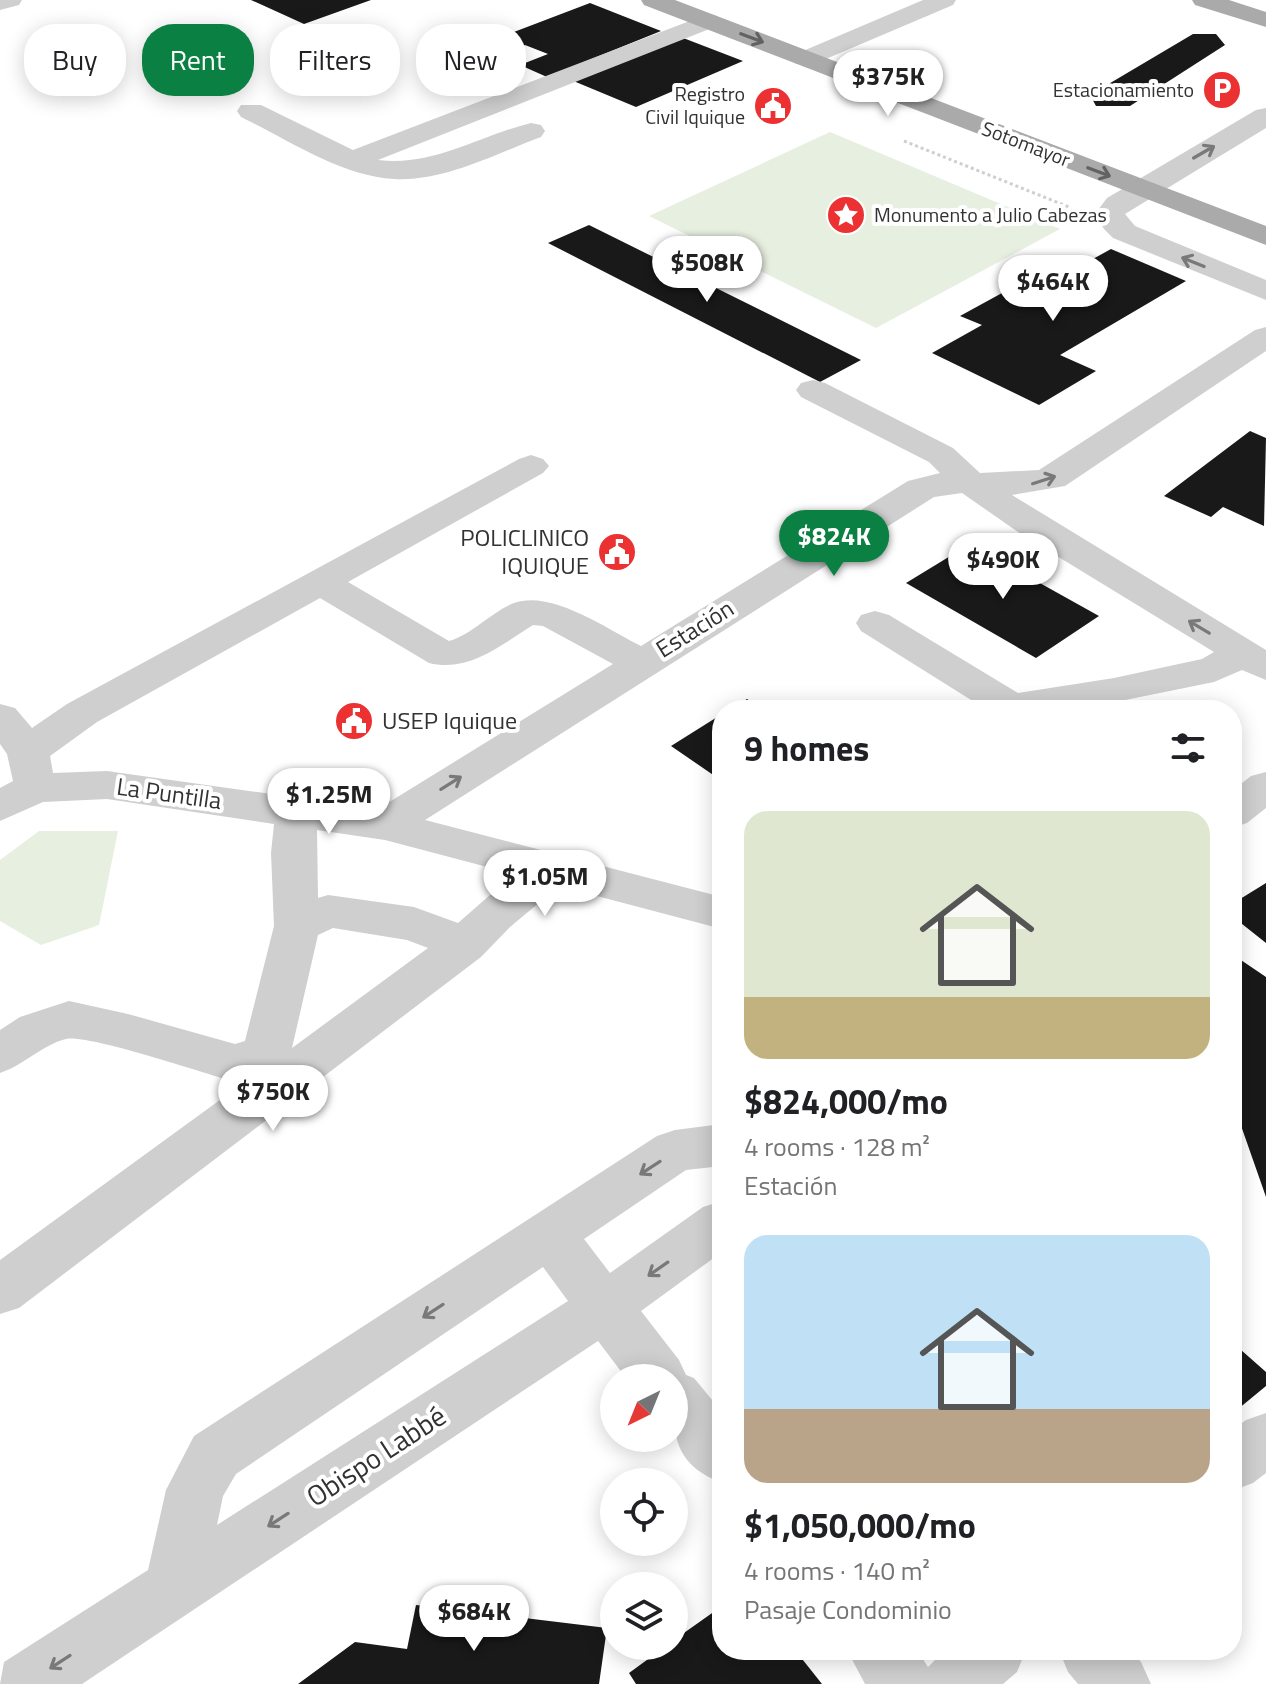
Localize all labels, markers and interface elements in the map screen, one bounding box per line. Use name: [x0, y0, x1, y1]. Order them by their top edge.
chip: Buy: [24, 24, 126, 96]
chip: Rent: [142, 24, 254, 96]
chip: Filters: [270, 24, 400, 96]
chip: New: [416, 24, 526, 96]
one-way arrow: [739, 32, 764, 46]
pin: $375K: [832, 50, 944, 118]
text: $375K: [851, 56, 925, 95]
parking icon: Estacionamiento: [1201, 69, 1243, 111]
place label: Estacionamiento: [1053, 74, 1194, 105]
place label: Registro Civil Iquique: [645, 78, 745, 132]
public building icon: Registro Civil Iquique: [752, 85, 794, 127]
street label: Sotomayor: [977, 112, 1075, 175]
one-way arrow: [1192, 144, 1215, 160]
one-way arrow: [1086, 166, 1111, 180]
place icon: Monumento a Julio Cabezas: [825, 194, 867, 236]
place label: Monumento a Julio Cabezas: [874, 199, 1107, 230]
pin: $508K: [651, 236, 763, 304]
text: $508K: [670, 242, 744, 281]
one-way arrow: [1181, 254, 1206, 269]
pin: $464K: [997, 255, 1109, 323]
text: $464K: [1016, 261, 1090, 300]
one-way arrow: [1031, 471, 1056, 486]
pin: $824K: [778, 510, 890, 578]
text: $824K: [797, 516, 871, 555]
place label: POLICLINICO IQUIQUE: [460, 519, 589, 583]
public building icon: POLICLINICO IQUIQUE: [596, 531, 638, 573]
pin: $490K: [947, 533, 1059, 601]
text: $490K: [966, 539, 1040, 578]
street label: Estación: [648, 590, 741, 666]
one-way arrow: [1188, 619, 1211, 635]
public building icon: USEP Iquique: [333, 700, 375, 742]
place label: USEP Iquique: [382, 702, 517, 738]
text: 9 homes: [744, 722, 869, 774]
icon: filters: [1166, 726, 1210, 770]
street label: La Puntilla: [114, 768, 224, 818]
pin: $1.25M: [264, 768, 394, 836]
text: $1.25M: [285, 774, 373, 813]
one-way arrow: [439, 775, 462, 791]
pin: $1.05M: [480, 850, 610, 918]
text: $1.05M: [501, 856, 589, 895]
icon: home: [905, 863, 1049, 1007]
pin: $750K: [217, 1065, 329, 1133]
text: $750K: [236, 1071, 310, 1110]
text: $824,000/mo: [744, 1075, 948, 1127]
text: 4 rooms · 128 m²: [744, 1127, 930, 1166]
one-way arrow: [639, 1159, 661, 1176]
text: Estación: [744, 1166, 837, 1205]
one-way arrow: [648, 1260, 670, 1277]
icon: home: [905, 1287, 1049, 1431]
one-way arrow: [422, 1303, 444, 1319]
north arrow: [600, 1364, 688, 1452]
map controls: [600, 1364, 688, 1660]
street label: Obispo Labbé: [297, 1394, 454, 1517]
button: locate: [600, 1468, 688, 1556]
text: $1,050,000/mo: [744, 1499, 976, 1551]
one-way arrow: [267, 1512, 290, 1528]
text: 4 rooms · 140 m²: [744, 1551, 930, 1590]
button: layers: [600, 1572, 688, 1660]
pin: $684K: [418, 1585, 530, 1653]
text: Pasaje Condominio: [744, 1590, 952, 1629]
text: $684K: [437, 1591, 511, 1630]
one-way arrow: [50, 1654, 72, 1670]

